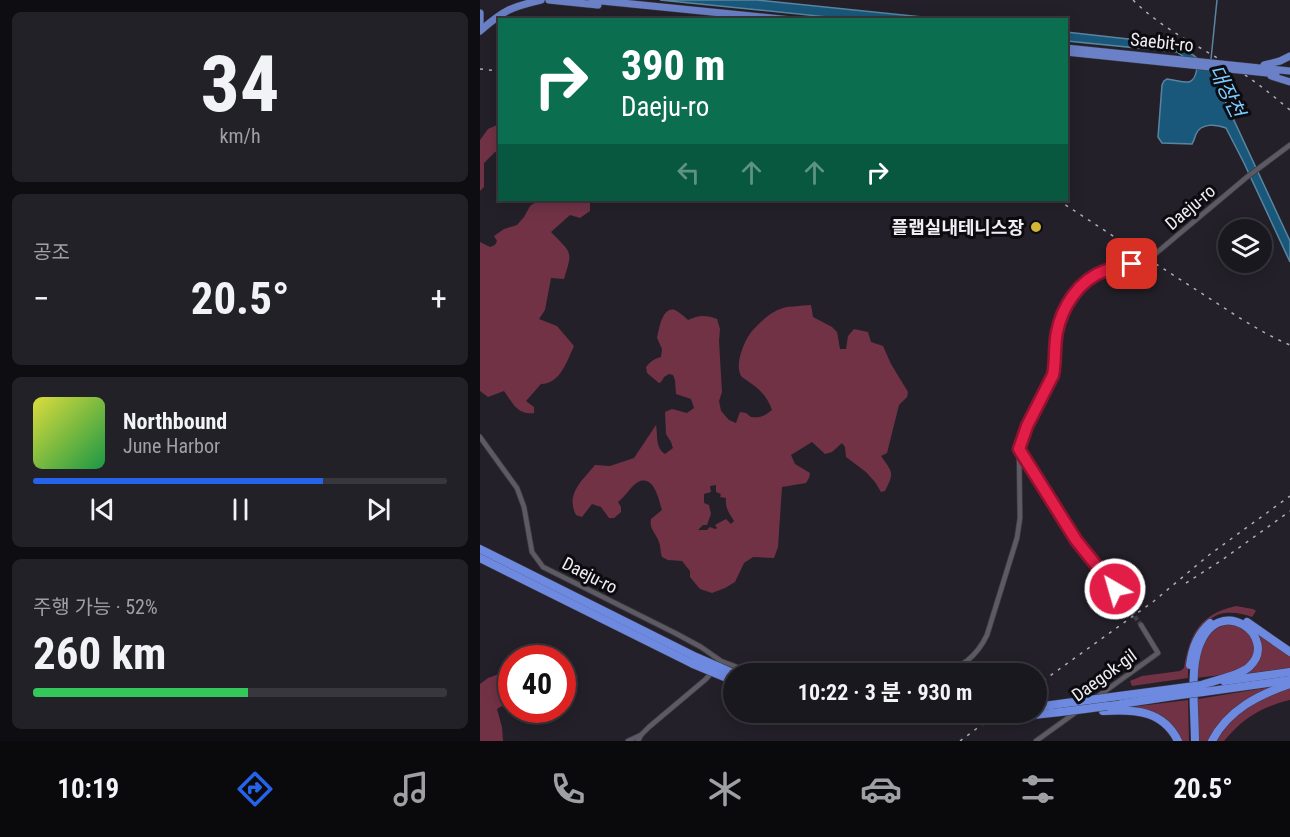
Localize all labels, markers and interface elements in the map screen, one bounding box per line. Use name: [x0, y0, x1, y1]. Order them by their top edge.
street label: Saebit-ro: [1129, 28, 1195, 56]
text: 34: [201, 39, 279, 130]
text: 390 m: [621, 41, 726, 90]
icon: right: [522, 42, 600, 120]
water label: 대장천: [1204, 61, 1251, 123]
text: Daeju-ro: [621, 91, 709, 123]
text: km/h: [219, 124, 261, 148]
icon: left: [672, 156, 705, 189]
icon: ahead: [735, 156, 768, 189]
icon: ahead: [798, 156, 831, 189]
icon: right: [861, 156, 894, 189]
street label: Daeju-ro: [1161, 180, 1219, 234]
place label: 플랩실내테니스장: [892, 217, 1024, 238]
map controls: [1218, 219, 1272, 273]
button: layers: [1218, 219, 1272, 273]
marker: 플랩실내테니스장: [1029, 220, 1043, 234]
pin: [1106, 238, 1157, 289]
text: 공조: [33, 240, 70, 264]
icon: arrive: [1115, 247, 1148, 280]
text: 20.5°: [191, 272, 289, 325]
text: −: [33, 279, 50, 318]
text: +: [431, 279, 447, 318]
text: Northbound: [123, 409, 227, 434]
text: June Harbor: [123, 434, 220, 458]
icon: previous: [86, 493, 119, 526]
icon: pause: [224, 493, 257, 526]
icon: next: [362, 493, 395, 526]
street label: Daeju-ro: [559, 552, 621, 598]
position arrow: [1083, 557, 1147, 621]
text: 주행 가능 · 52%: [33, 595, 158, 619]
text: 260 km: [33, 627, 166, 680]
street label: Daegok-gil: [1068, 644, 1140, 706]
speed limit sign: 40: [498, 645, 576, 723]
text: 10:22 · 3 분 · 930 m: [798, 680, 972, 705]
icon: directions: [234, 768, 276, 810]
icon: music: [390, 768, 432, 810]
icon: phone: [547, 768, 589, 810]
icon: climate: [704, 768, 746, 810]
icon: car: [860, 768, 902, 810]
icon: filters: [1017, 768, 1059, 810]
text: 10:19: [57, 773, 119, 805]
text: 20.5°: [1173, 773, 1233, 805]

